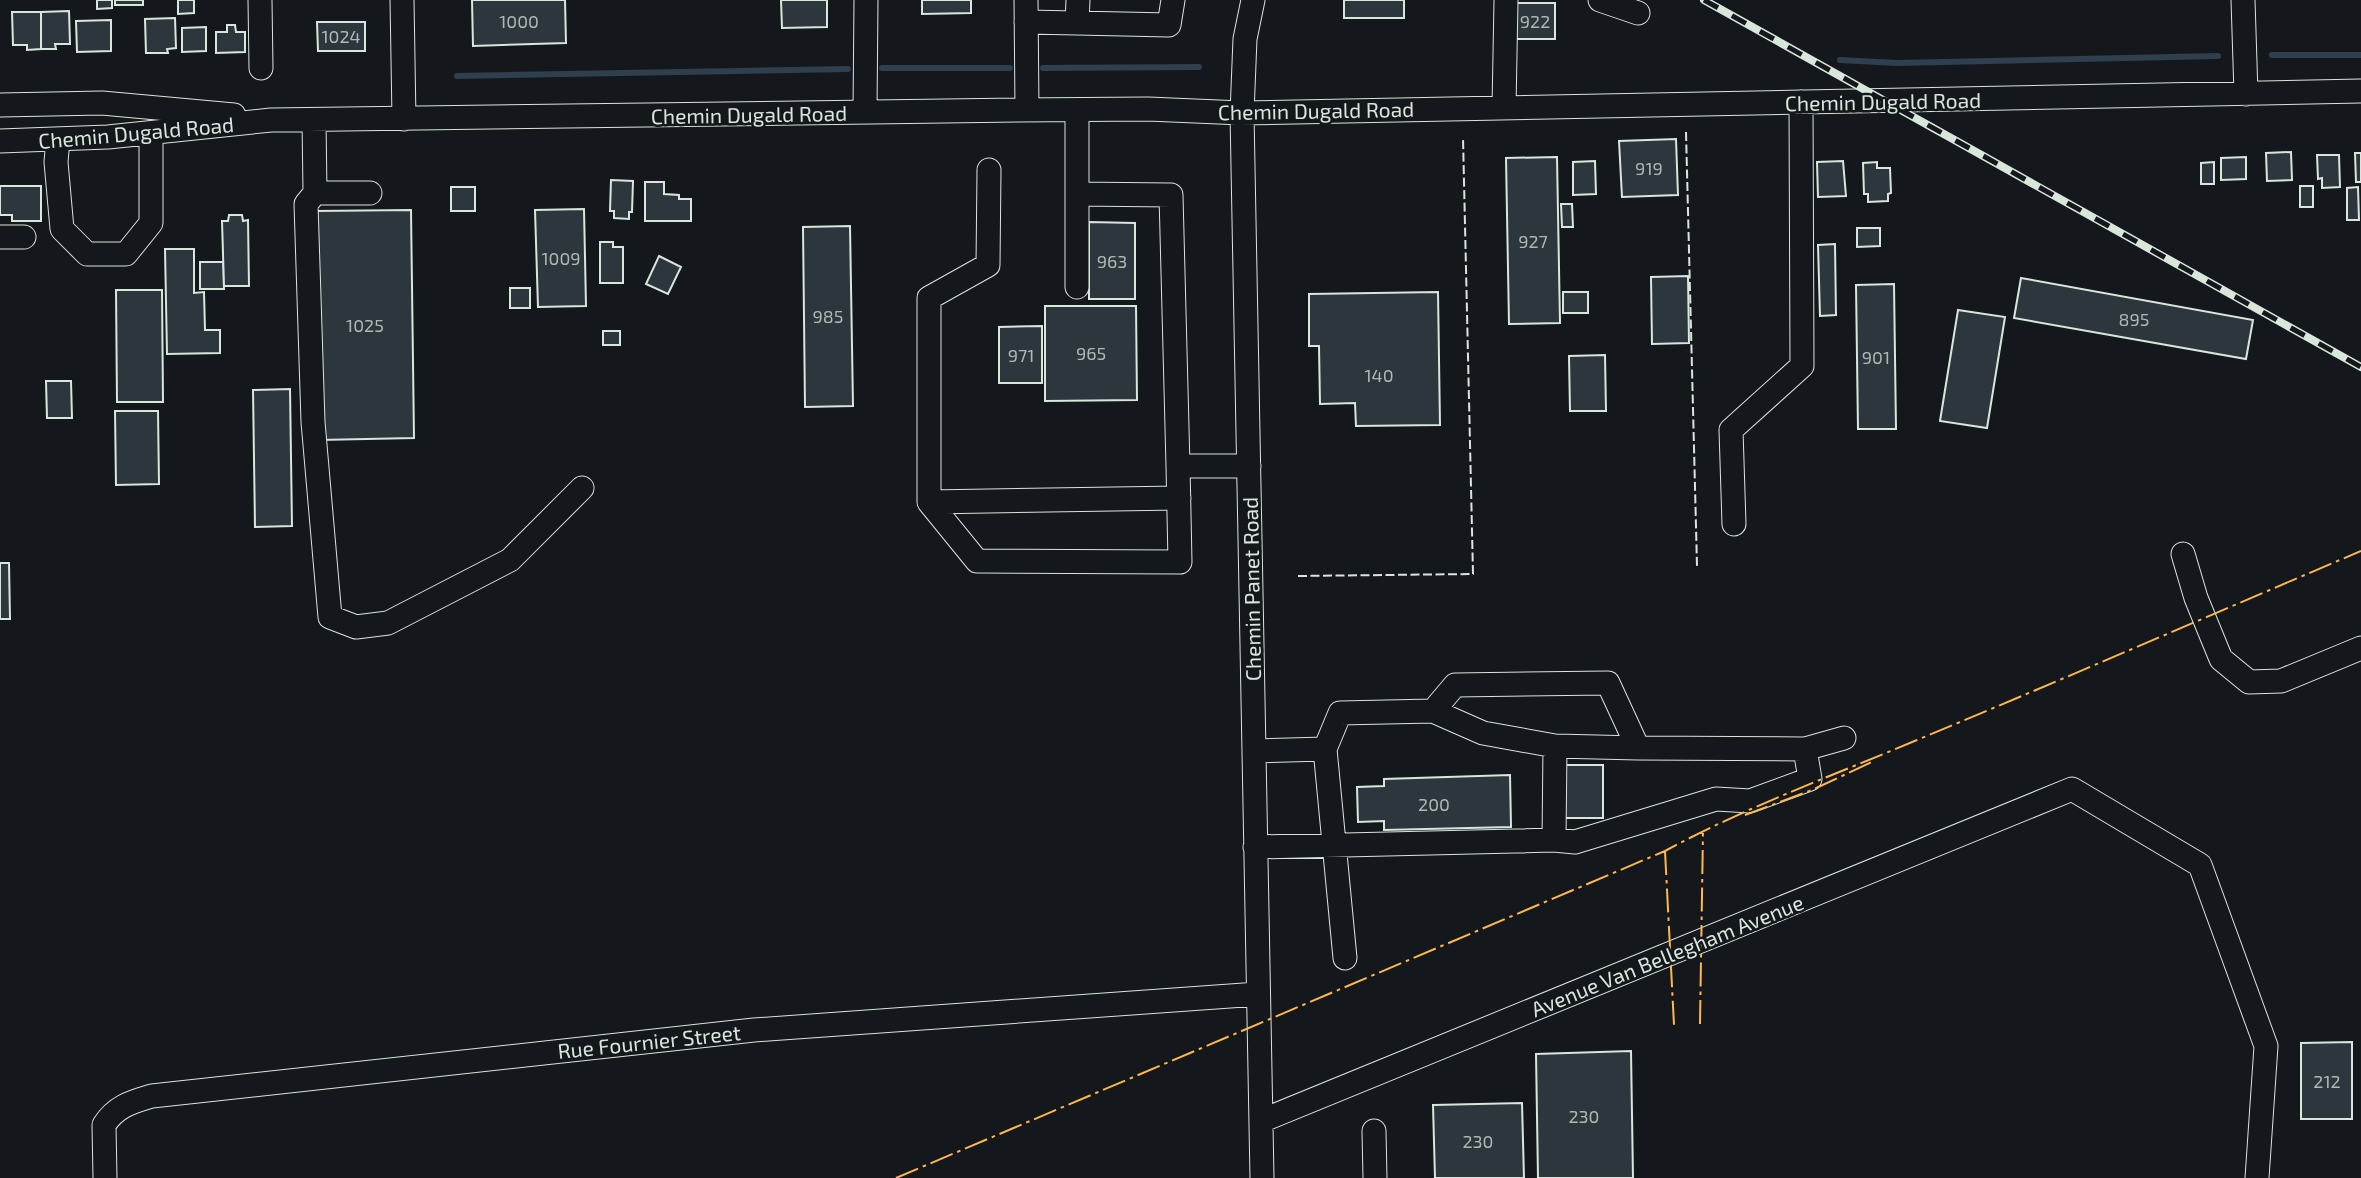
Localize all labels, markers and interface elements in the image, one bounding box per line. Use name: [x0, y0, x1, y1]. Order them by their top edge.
house number: 1000: [499, 10, 539, 32]
house number: 922: [1520, 10, 1550, 32]
house number: 1024: [321, 25, 361, 47]
street label: Chemin Dugald Road: [1785, 87, 1981, 115]
street label: Chemin Dugald Road: [1218, 96, 1414, 124]
street label: Chemin Dugald Road: [651, 100, 847, 128]
street label: Chemin Dugald Road: [37, 111, 235, 153]
house number: 919: [1635, 157, 1663, 179]
house number: 927: [1518, 230, 1548, 252]
house number: 1009: [541, 247, 581, 269]
house number: 963: [1097, 250, 1127, 272]
house number: 985: [813, 305, 843, 327]
house number: 895: [2119, 308, 2149, 330]
house number: 1025: [346, 314, 384, 336]
house number: 965: [1076, 342, 1106, 364]
house number: 971: [1008, 344, 1034, 366]
house number: 901: [1862, 346, 1890, 368]
house number: 140: [1364, 364, 1394, 386]
street label: Chemin Panet Road: [1237, 497, 1265, 681]
house number: 200: [1418, 793, 1450, 815]
street label: Avenue Van Bellegham Avenue: [1527, 889, 1807, 1021]
street label: Rue Fournier Street: [556, 1019, 742, 1063]
house number: 212: [2313, 1070, 2341, 1092]
house number: 230: [1569, 1105, 1599, 1127]
house number: 230: [1463, 1130, 1493, 1152]

